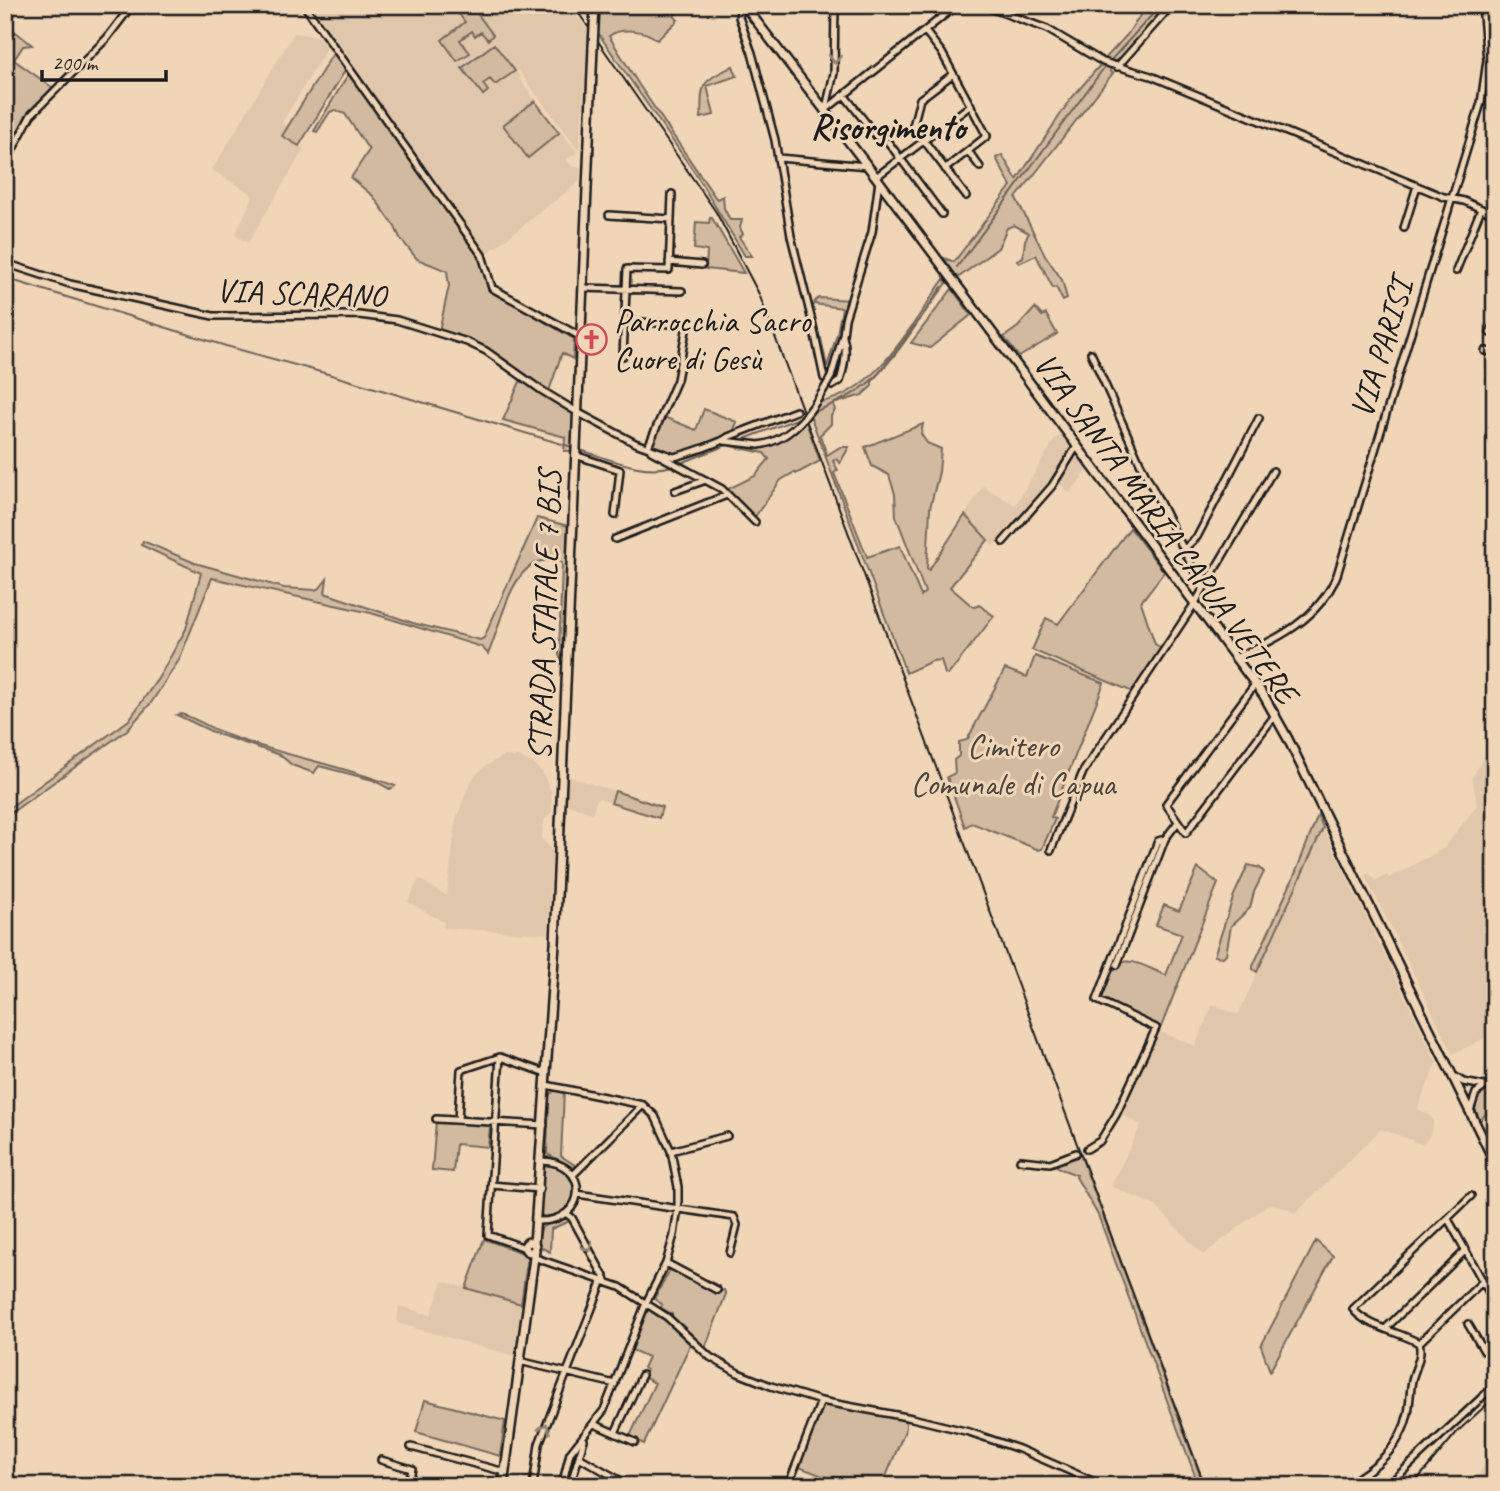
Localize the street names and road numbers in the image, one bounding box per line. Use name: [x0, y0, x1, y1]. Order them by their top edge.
street label: VIA PARISI: [1340, 267, 1424, 422]
street label: VIA SCARANO: [216, 269, 390, 317]
street label: VIA SANTA MARIA CAPUA VETERE: [1025, 344, 1310, 715]
street label: STRADA STATALE 7 BIS: [518, 465, 570, 761]

